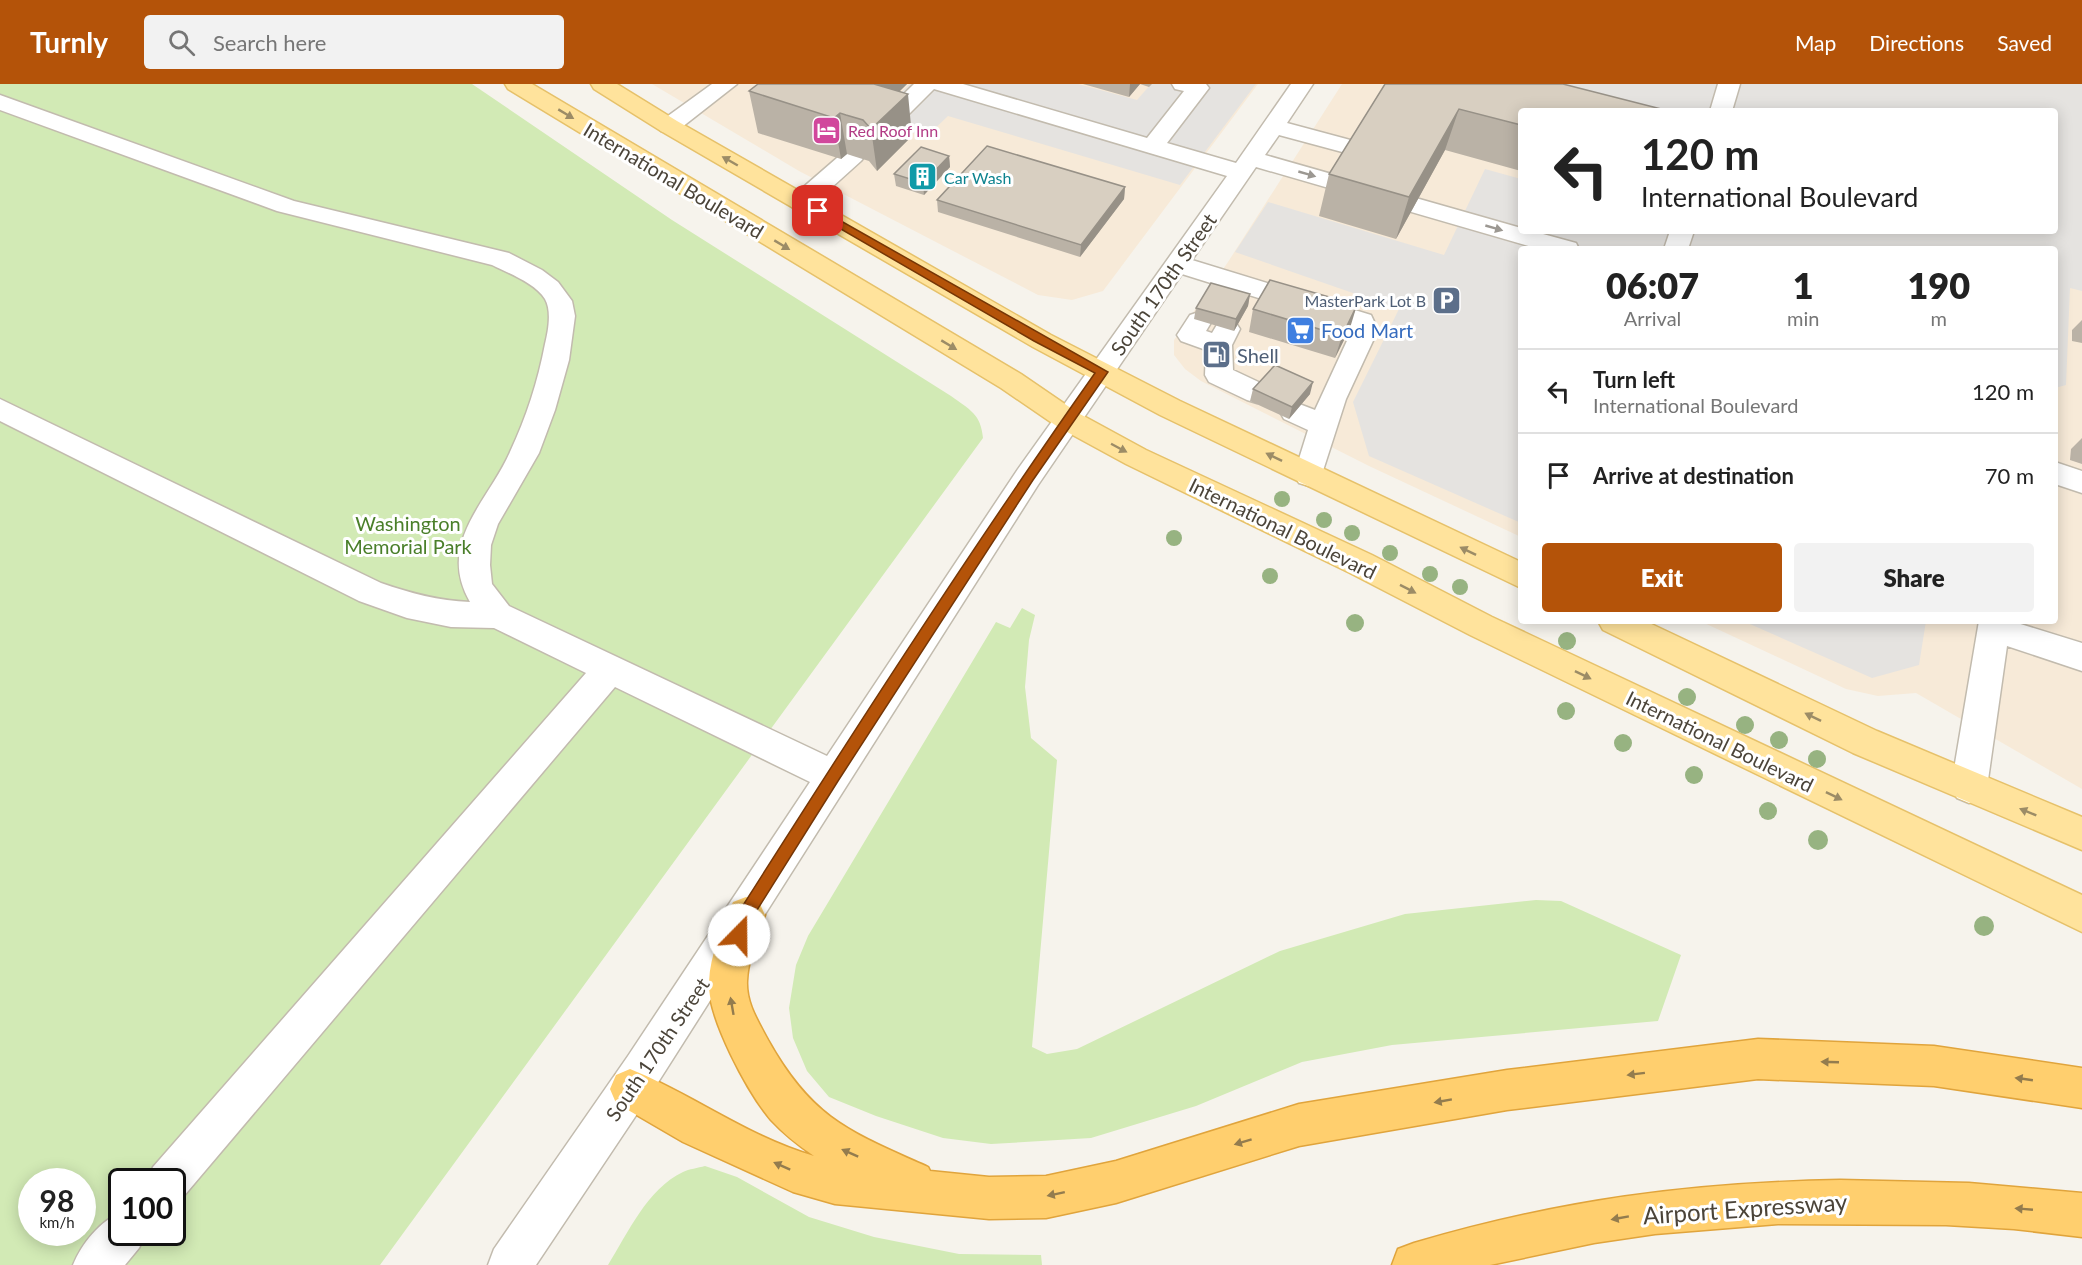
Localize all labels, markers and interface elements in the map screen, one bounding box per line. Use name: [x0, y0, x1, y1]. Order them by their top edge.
search box: [144, 15, 564, 69]
text: Turnly: [30, 25, 108, 59]
icon: search: [165, 26, 198, 59]
text: Search here: [213, 29, 326, 56]
text: Map: [1795, 30, 1836, 55]
text: Directions: [1869, 30, 1964, 55]
text: Saved: [1997, 30, 2052, 55]
one-way arrow: [558, 109, 574, 120]
hotel icon: Red Roof Inn: [811, 114, 843, 146]
street label: International Boulevard: [580, 117, 768, 243]
place label: Red Roof Inn: [848, 121, 938, 140]
text: 120 m: [1641, 129, 1759, 179]
icon: left: [1542, 132, 1620, 210]
one-way arrow: [721, 156, 738, 166]
building icon: Car Wash: [907, 161, 939, 193]
place label: Car Wash: [944, 168, 1011, 187]
one-way arrow: [1298, 170, 1316, 179]
text: International Boulevard: [1641, 180, 1918, 213]
pin: [792, 185, 843, 236]
icon: arrive: [801, 194, 834, 227]
street label: South 170th Street: [1105, 208, 1221, 360]
one-way arrow: [1485, 224, 1503, 233]
one-way arrow: [774, 240, 790, 251]
text: 06:07: [1606, 263, 1699, 307]
text: 1: [1793, 263, 1814, 307]
text: 190: [1907, 263, 1970, 307]
parking icon: MasterPark Lot B: [1431, 284, 1463, 316]
place label: MasterPark Lot B: [1305, 291, 1426, 310]
text: Arrival: [1624, 306, 1681, 330]
text: min: [1787, 306, 1819, 330]
text: m: [1930, 306, 1947, 330]
supermarket icon: Food Mart: [1284, 314, 1316, 346]
place label: Food Mart: [1321, 318, 1413, 342]
fuel station icon: Shell: [1200, 339, 1232, 371]
one-way arrow: [941, 340, 958, 350]
place label: Shell: [1237, 343, 1279, 367]
text: Turn left: [1593, 366, 1675, 393]
icon: left: [1542, 375, 1575, 408]
text: 120 m: [1972, 378, 2034, 405]
text: International Boulevard: [1593, 393, 1798, 417]
one-way arrow: [1111, 443, 1128, 453]
one-way arrow: [1265, 453, 1282, 462]
icon: arrive: [1542, 459, 1575, 492]
text: Arrive at destination: [1593, 462, 1794, 489]
text: 70 m: [1985, 462, 2034, 489]
street label: International Boulevard: [1185, 472, 1381, 584]
park label: Washington Memorial Park: [344, 511, 473, 558]
button: Exit: [1542, 543, 1782, 612]
button: Share: [1794, 543, 2034, 612]
one-way arrow: [1460, 547, 1477, 556]
one-way arrow: [1399, 583, 1417, 593]
one-way arrow: [1574, 670, 1591, 679]
street label: International Boulevard: [1622, 685, 1818, 797]
one-way arrow: [1804, 712, 1821, 721]
one-way arrow: [1826, 791, 1843, 800]
one-way arrow: [2019, 807, 2037, 816]
position arrow: [707, 903, 771, 967]
street label: South 170th Street: [600, 973, 714, 1125]
one-way arrow: [727, 996, 736, 1015]
one-way arrow: [1821, 1057, 1840, 1066]
one-way arrow: [1627, 1069, 1646, 1079]
one-way arrow: [2015, 1075, 2034, 1084]
one-way arrow: [1433, 1096, 1452, 1105]
one-way arrow: [1234, 1138, 1252, 1147]
one-way arrow: [842, 1149, 859, 1158]
one-way arrow: [772, 1161, 790, 1171]
speed limit sign: 100: [108, 1168, 186, 1246]
text: 98: [40, 1182, 74, 1218]
street label: Airport Expressway: [1642, 1186, 1849, 1230]
one-way arrow: [1046, 1190, 1065, 1200]
one-way arrow: [2014, 1204, 2033, 1214]
text: km/h: [39, 1213, 75, 1231]
one-way arrow: [1610, 1213, 1629, 1222]

